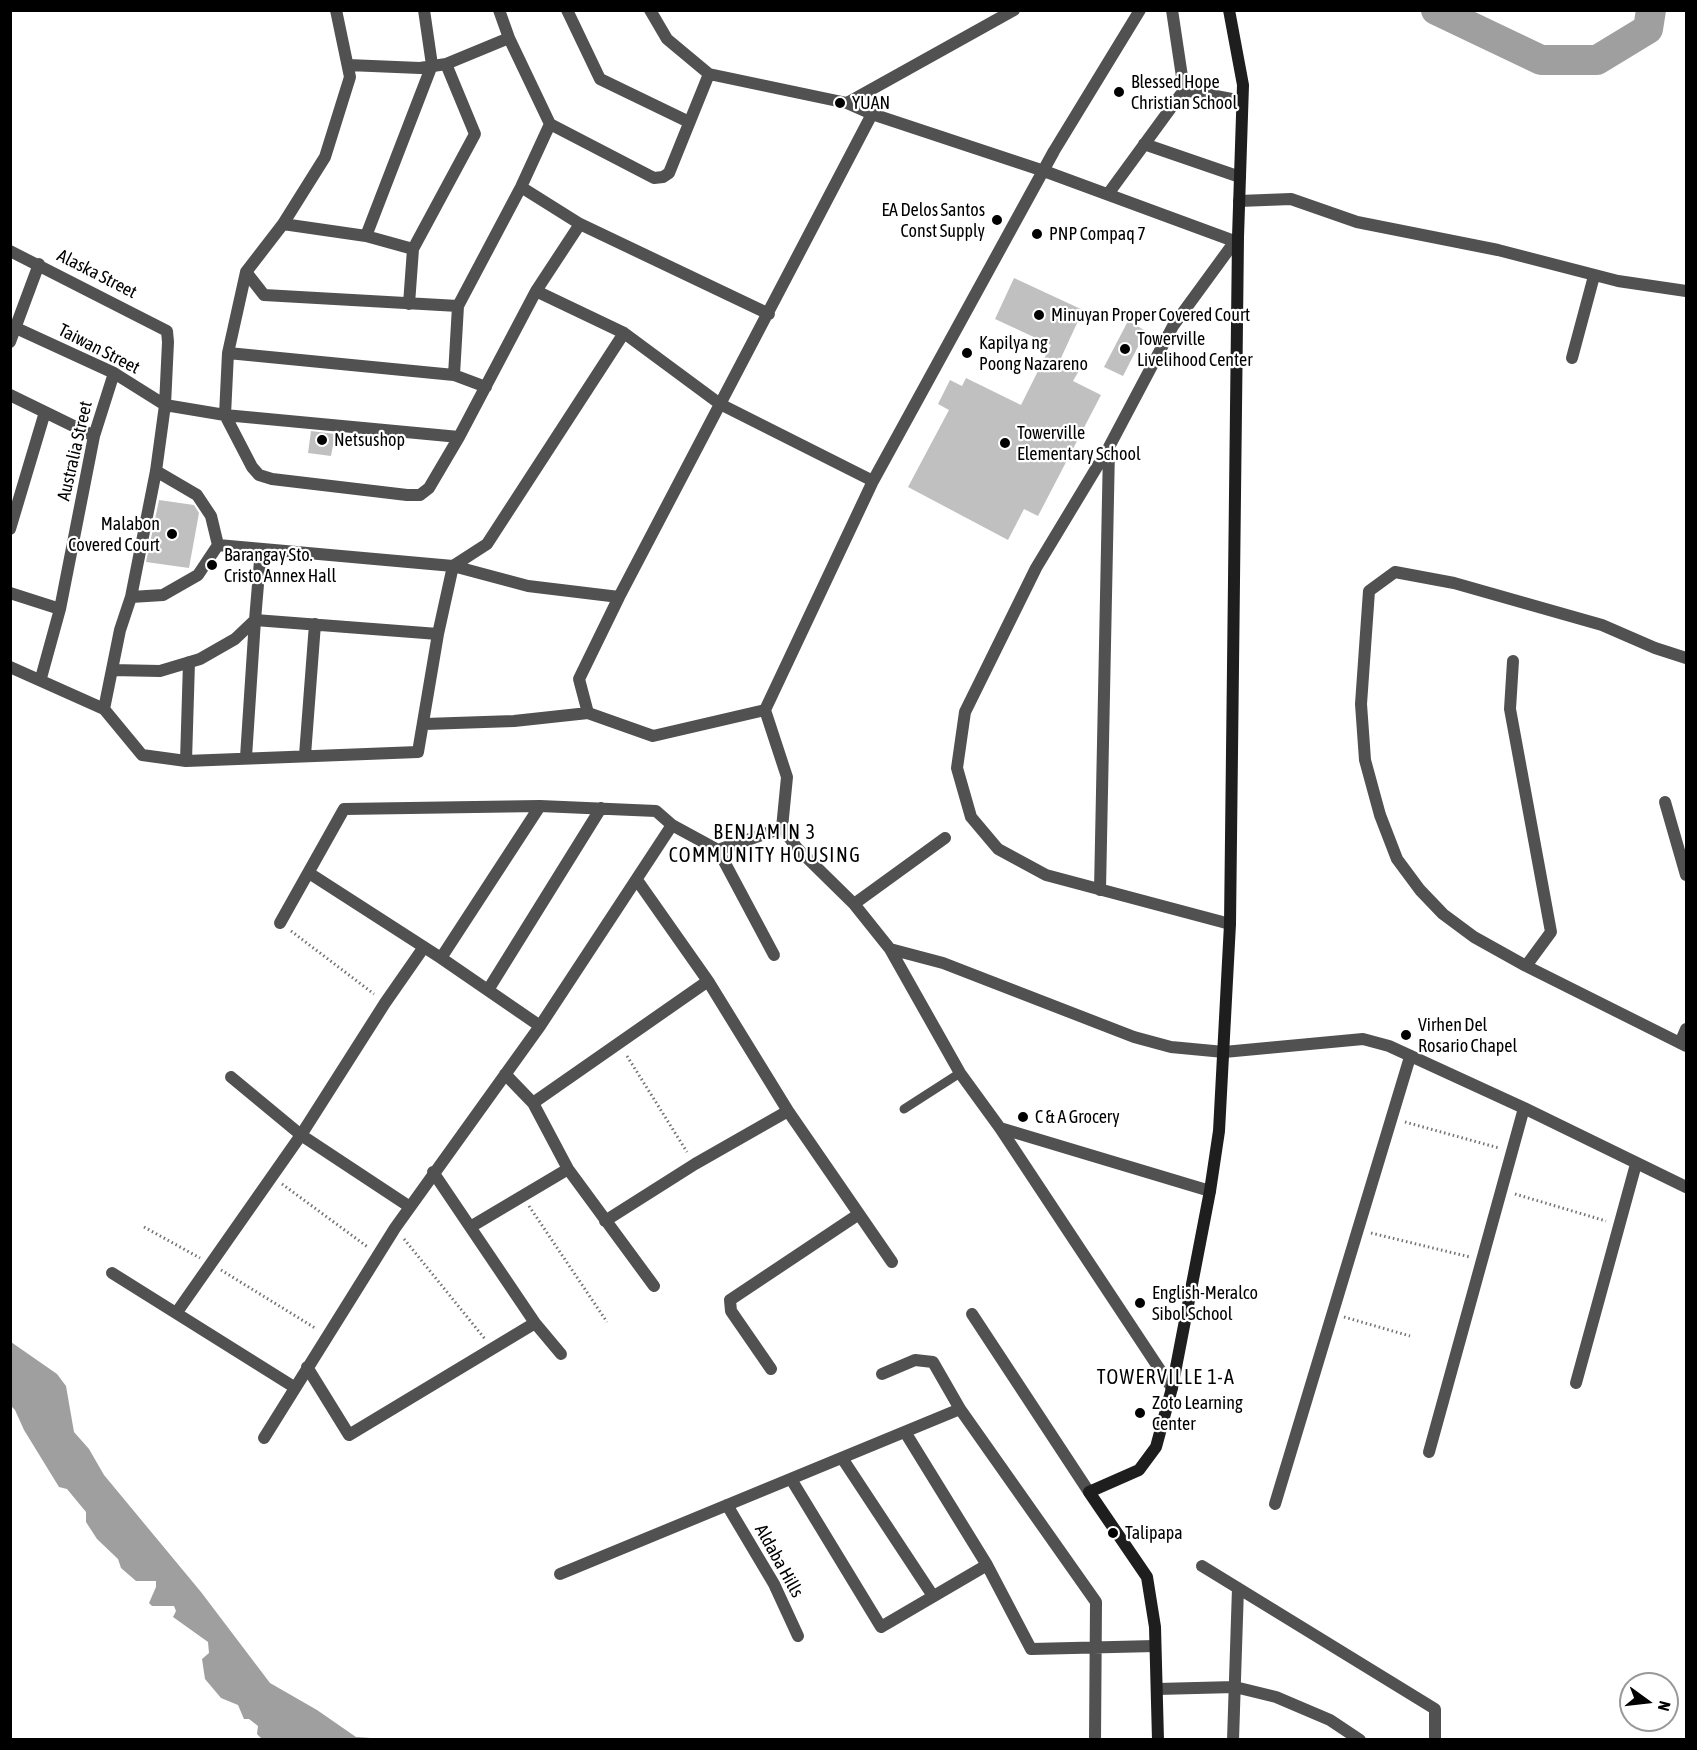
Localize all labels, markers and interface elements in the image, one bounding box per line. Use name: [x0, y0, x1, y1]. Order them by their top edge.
place label: Blessed Hope Christian School: [1131, 71, 1237, 113]
marker: Blessed Hope Christian School: [1112, 85, 1126, 99]
place label: YUAN: [852, 92, 890, 114]
marker: YUAN: [833, 96, 847, 110]
place label: EA Delos Santos Const Supply: [881, 199, 985, 242]
marker: EA Delos Santos Const Supply: [990, 213, 1004, 227]
place label: PNP Compaq 7: [1049, 223, 1146, 245]
marker: PNP Compaq 7: [1030, 227, 1044, 241]
street label: Alaska Street: [54, 245, 140, 303]
place label: Minuyan Proper Covered Court: [1051, 304, 1250, 326]
marker: Minuyan Proper Covered Court: [1032, 308, 1046, 322]
street label: Taiwan Street: [55, 319, 143, 379]
place label: Towerville Livelihood Center: [1137, 328, 1253, 370]
place label: Kapilya ng Poong Nazareno: [979, 332, 1088, 374]
marker: Towerville Livelihood Center: [1118, 342, 1132, 356]
marker: Kapilya ng Poong Nazareno: [960, 346, 974, 360]
street label: Australia Street: [53, 399, 97, 503]
place label: Towerville Elementary School: [1017, 422, 1141, 464]
place label: Netsushop: [334, 429, 405, 451]
marker: Netsushop: [315, 433, 329, 447]
marker: Towerville Elementary School: [998, 436, 1012, 450]
place label: Malabon Covered Court: [68, 513, 160, 556]
marker: Malabon Covered Court: [165, 527, 179, 541]
place label: Barangay Sto. Cristo Annex Hall: [224, 544, 336, 586]
marker: Barangay Sto. Cristo Annex Hall: [205, 558, 219, 572]
district label: BENJAMIN 3 COMMUNITY HOUSING: [669, 821, 861, 868]
place label: Virhen Del Rosario Chapel: [1418, 1014, 1517, 1056]
marker: Virhen Del Rosario Chapel: [1399, 1028, 1413, 1042]
place label: C & A Grocery: [1035, 1106, 1120, 1128]
marker: C & A Grocery: [1016, 1110, 1030, 1124]
place label: English-Meralco Sibol School: [1152, 1282, 1258, 1324]
marker: English-Meralco Sibol School: [1133, 1296, 1147, 1310]
district label: TOWERVILLE 1-A: [1097, 1366, 1235, 1390]
place label: Zoto Learning Center: [1152, 1392, 1243, 1434]
marker: Zoto Learning Center: [1133, 1406, 1147, 1420]
street label: Aldaba Hills: [750, 1521, 808, 1601]
place label: Talipapa: [1125, 1522, 1183, 1544]
marker: Talipapa: [1106, 1526, 1120, 1540]
north arrow: [1619, 1672, 1679, 1732]
text: N: [1655, 1699, 1674, 1713]

